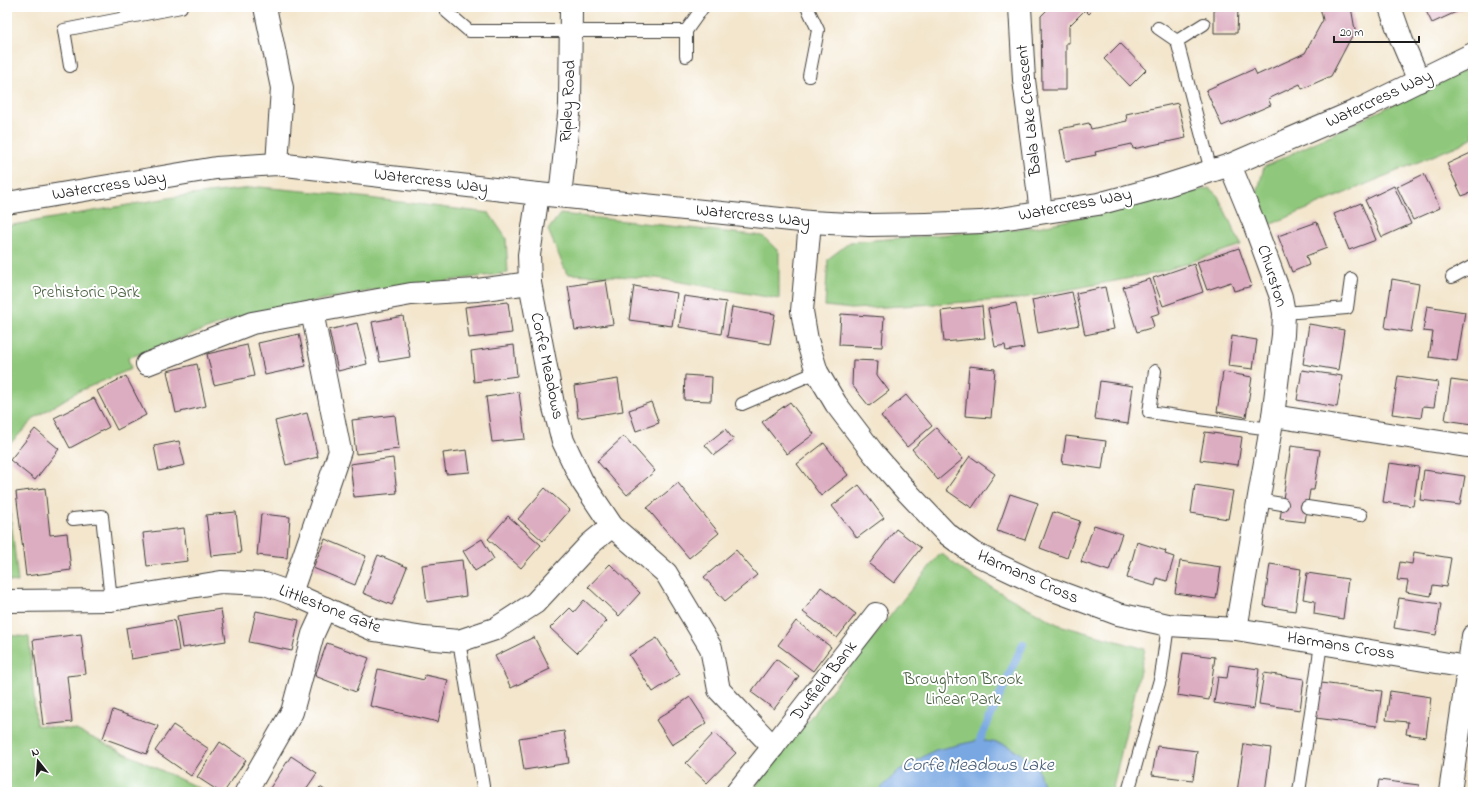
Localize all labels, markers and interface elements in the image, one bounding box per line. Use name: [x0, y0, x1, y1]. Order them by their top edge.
scale bar: [1334, 18, 1419, 44]
text: 20 m: [1340, 24, 1363, 42]
street label: Bala Lake Crescent: [1010, 43, 1048, 178]
street label: Ripley Road: [553, 59, 584, 143]
street label: Watercress Way: [1322, 63, 1437, 135]
street label: Watercress Way: [372, 162, 489, 201]
street label: Watercress Way: [50, 165, 168, 208]
street label: Watercress Way: [1016, 182, 1134, 229]
street label: Watercress Way: [695, 198, 811, 235]
street label: Churston: [1250, 242, 1294, 310]
park label: Prehistoric Park: [33, 280, 140, 305]
street label: Corfe Meadows: [523, 310, 571, 422]
street label: Harmans Cross: [973, 543, 1083, 611]
street label: Littlestone Gate: [275, 578, 385, 640]
street label: Harmans Cross: [1285, 625, 1397, 667]
street label: Duffield Bank: [784, 635, 864, 727]
park label: Broughton Brook Linear Park: [903, 667, 1023, 712]
north arrow: [18, 741, 58, 781]
text: N: [29, 744, 41, 761]
water label: Corfe Meadows Lake: [902, 753, 1055, 779]

